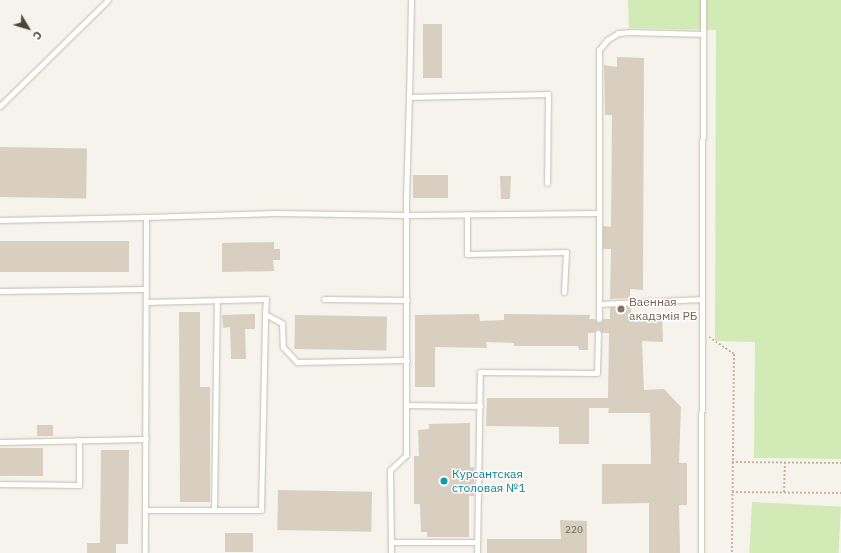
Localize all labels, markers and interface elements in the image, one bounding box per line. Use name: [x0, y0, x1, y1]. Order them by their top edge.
north arrow: [8, 8, 48, 48]
text: С: [30, 28, 45, 43]
place label: Ваенная акадэмія РБ: [629, 295, 697, 323]
marker: Ваенная акадэмія РБ: [616, 304, 626, 314]
place label: Курсантская столовая №1: [452, 467, 526, 495]
marker: Курсантская столовая №1: [439, 476, 449, 486]
house number: 220: [565, 524, 583, 536]

